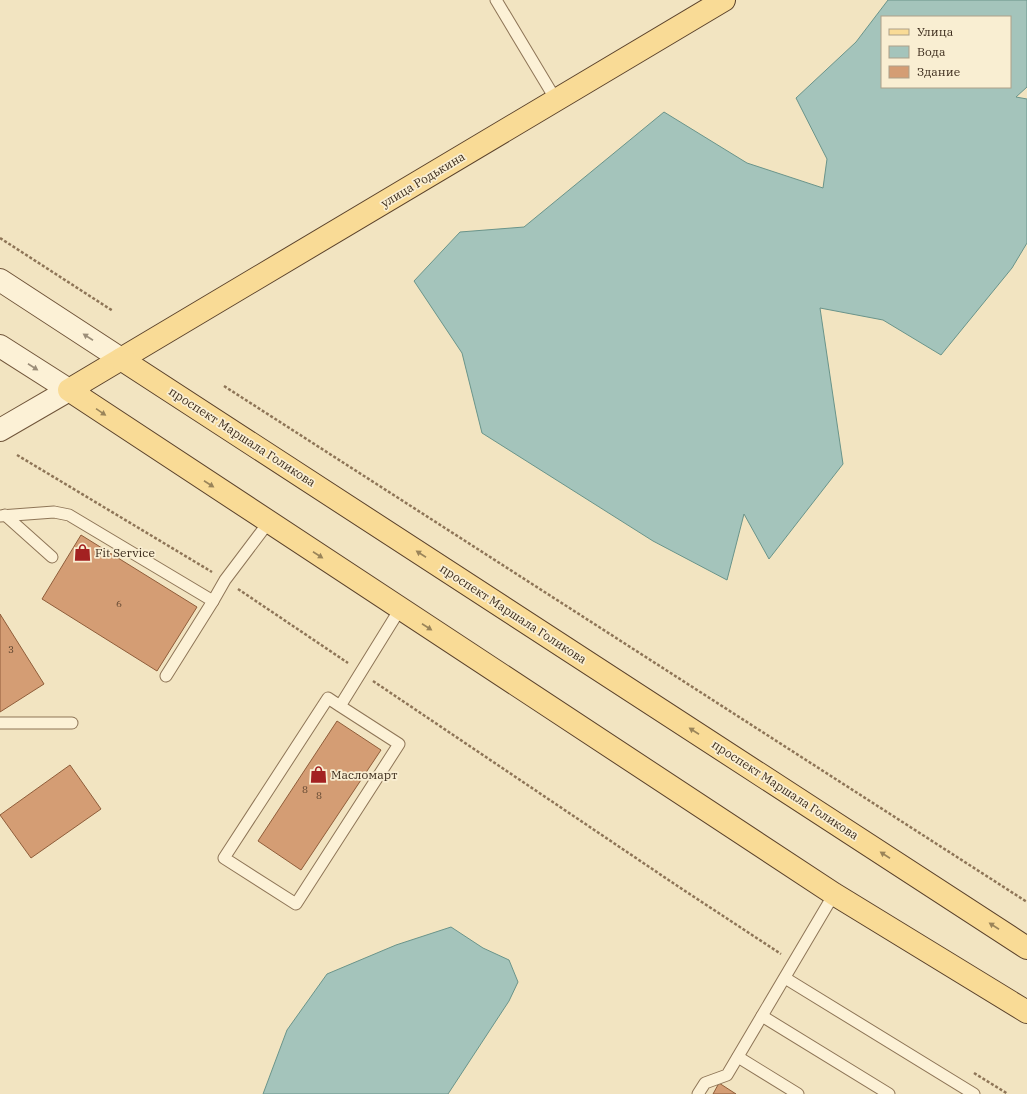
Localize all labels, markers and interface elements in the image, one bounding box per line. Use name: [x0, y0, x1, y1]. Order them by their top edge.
legend: [881, 16, 1011, 88]
text: Улица: [917, 24, 954, 39]
text: Вода: [917, 44, 946, 59]
text: Здание: [917, 64, 960, 79]
street label: улица Родькина: [378, 148, 468, 211]
one-way arrow: [82, 334, 94, 341]
one-way arrow: [28, 363, 38, 371]
street label: проспект Маршала Голикова: [166, 383, 319, 490]
one-way arrow: [96, 408, 106, 416]
one-way arrow: [204, 480, 215, 488]
shop icon: Fit Service: [72, 543, 92, 563]
place label: Fit Service: [95, 545, 155, 560]
one-way arrow: [415, 550, 427, 557]
one-way arrow: [313, 551, 323, 559]
street label: проспект Маршала Голикова: [437, 560, 590, 667]
house number: 6: [116, 597, 122, 610]
one-way arrow: [421, 623, 432, 631]
house number: 3: [8, 643, 14, 656]
one-way arrow: [689, 727, 699, 735]
street label: проспект Маршала Голикова: [709, 736, 862, 843]
shop icon: Масломарт: [308, 765, 328, 785]
place label: Масломарт: [331, 767, 397, 782]
house number: 8: [302, 783, 308, 796]
house number: 8: [316, 789, 322, 802]
one-way arrow: [879, 852, 891, 859]
one-way arrow: [989, 922, 999, 930]

